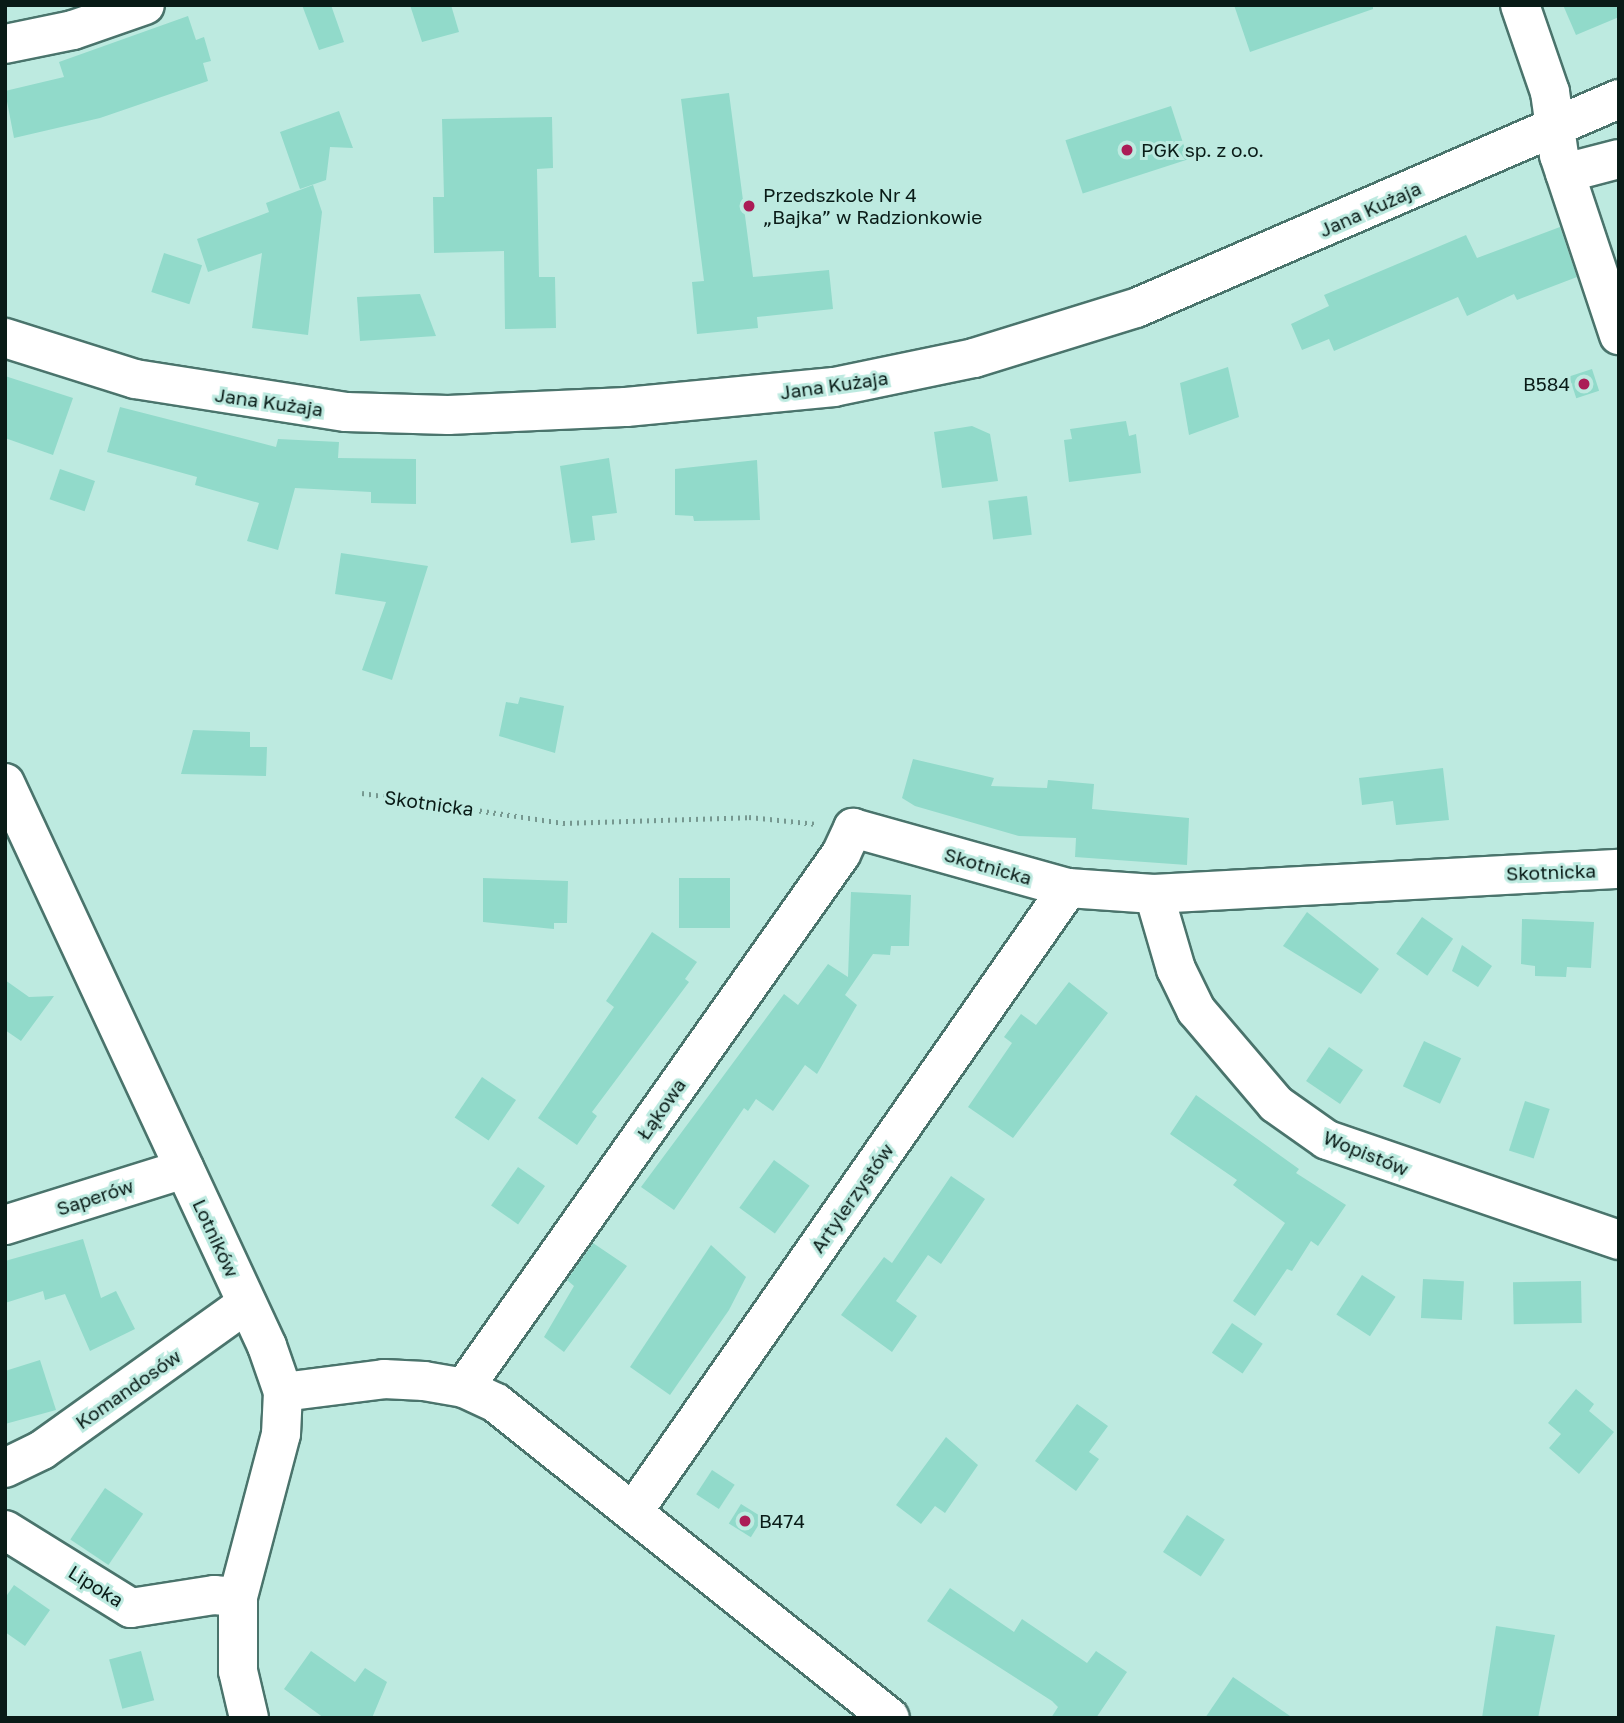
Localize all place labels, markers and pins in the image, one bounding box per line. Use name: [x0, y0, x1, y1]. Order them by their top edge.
place label: PGK sp. z o.o.: [1141, 139, 1264, 161]
marker: PGK sp. z o.o.: [1119, 142, 1135, 158]
place label: Przedszkole Nr 4 „Bajka” w Radzionkowie: [763, 184, 982, 228]
marker: Przedszkole Nr 4 „Bajka” w Radzionkowie: [741, 198, 757, 214]
place label: B584: [1523, 373, 1570, 395]
marker: B584: [1576, 376, 1592, 392]
place label: B474: [759, 1510, 805, 1532]
marker: B474: [737, 1513, 753, 1529]

